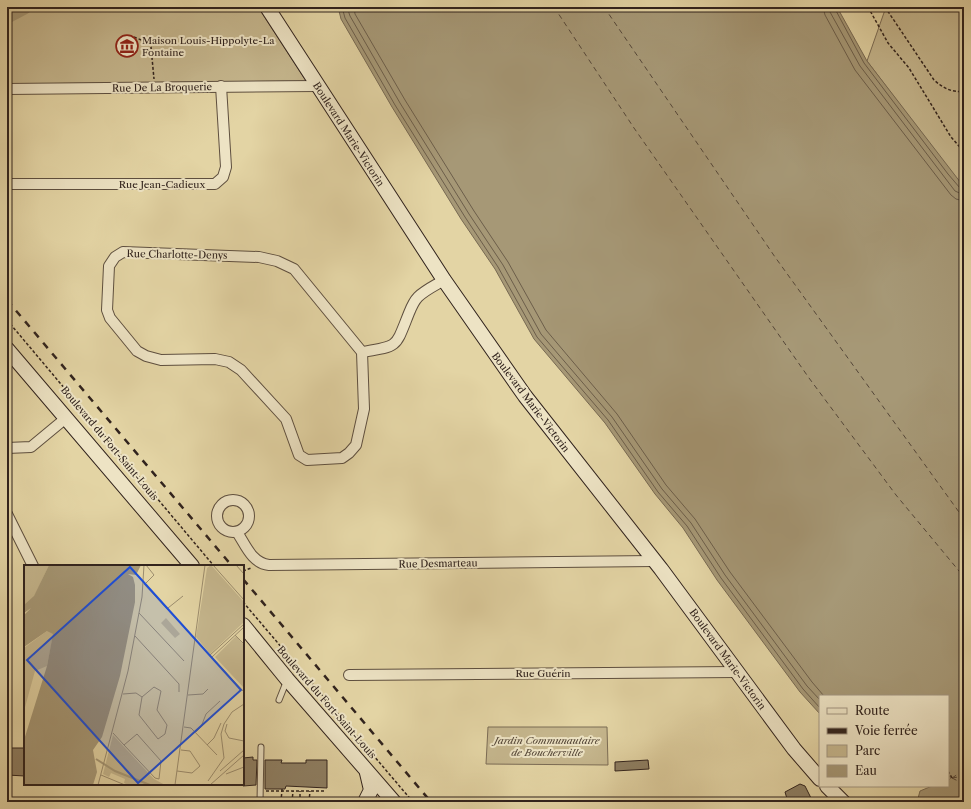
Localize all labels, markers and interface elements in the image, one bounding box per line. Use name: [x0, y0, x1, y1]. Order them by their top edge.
museum icon: Maison Louis-Hippolyte-La Fontaine: [114, 33, 140, 59]
place label: Maison Louis-Hippolyte-La Fontaine: [142, 34, 275, 59]
street label: Rue De La Broquerie: [112, 80, 213, 95]
street label: Boulevard Marie-Victorin: [310, 80, 388, 190]
street label: Rue Jean-Cadieux: [119, 178, 205, 191]
street label: Rue Charlotte-Denys: [126, 247, 228, 262]
street label: Boulevard Marie-Victorin: [489, 350, 573, 455]
street label: Boulevard du Fort-Saint-Louis: [58, 384, 161, 503]
street label: Rue Desmarteau: [398, 556, 478, 571]
inset map: [24, 565, 244, 785]
street label: Boulevard Marie-Victorin: [687, 606, 769, 713]
street label: Boulevard du Fort-Saint-Louis: [274, 643, 379, 761]
street label: Rue Guérin: [515, 667, 571, 680]
legend: [819, 695, 949, 787]
text: Route: [855, 703, 890, 718]
text: Voie ferrée: [854, 723, 918, 738]
park label: Jardin Communautaire de Boucherville: [491, 734, 601, 759]
text: Parc: [855, 743, 880, 758]
text: Eau: [855, 763, 878, 778]

